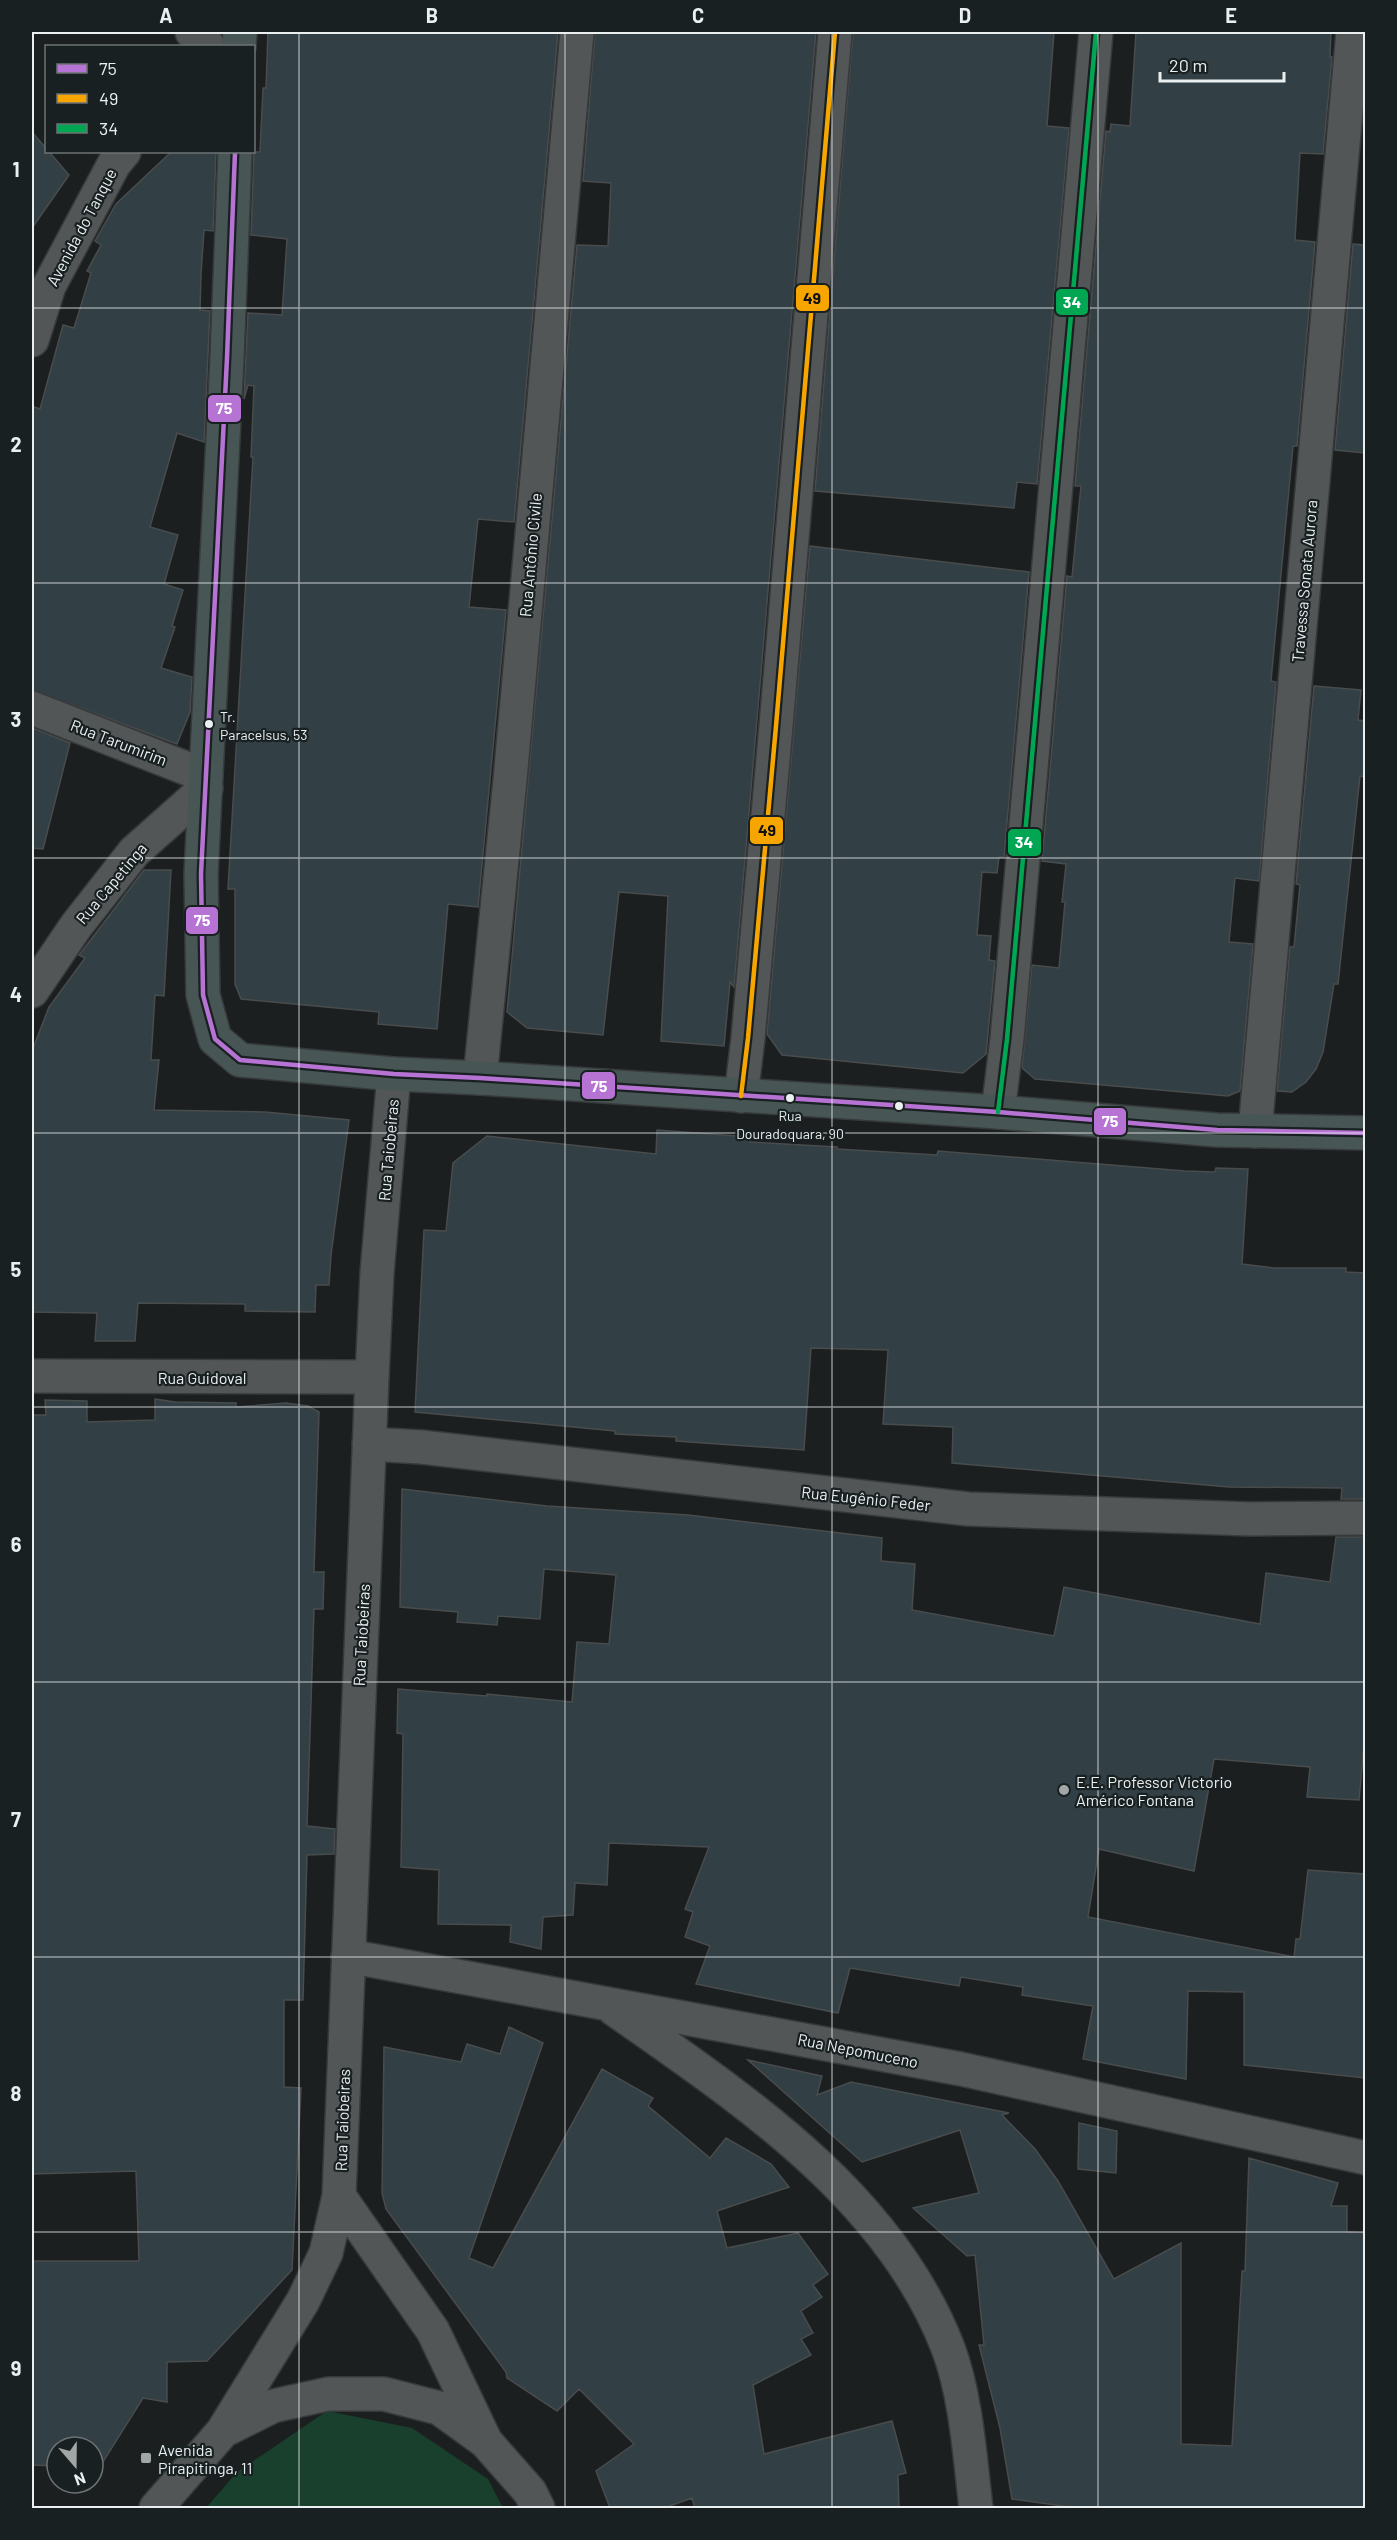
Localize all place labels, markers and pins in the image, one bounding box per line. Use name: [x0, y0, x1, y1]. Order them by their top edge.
place label: Tr. Paracelsus, 53: [220, 708, 307, 743]
marker: Tr. Paracelsus, 53: [203, 718, 215, 730]
marker: Rua Douradoquara, 90: [784, 1092, 796, 1104]
unlabelled marker: [893, 1100, 905, 1112]
place label: Rua Douradoquara, 90: [736, 1107, 844, 1142]
place label: E.E. Professor Victorio Américo Fontana: [1076, 1772, 1232, 1809]
marker: E.E. Professor Victorio Américo Fontana: [1057, 1783, 1071, 1797]
place label: Avenida Pirapitinga, 11: [158, 2440, 252, 2477]
marker: Avenida Pirapitinga, 11: [139, 2451, 153, 2465]

